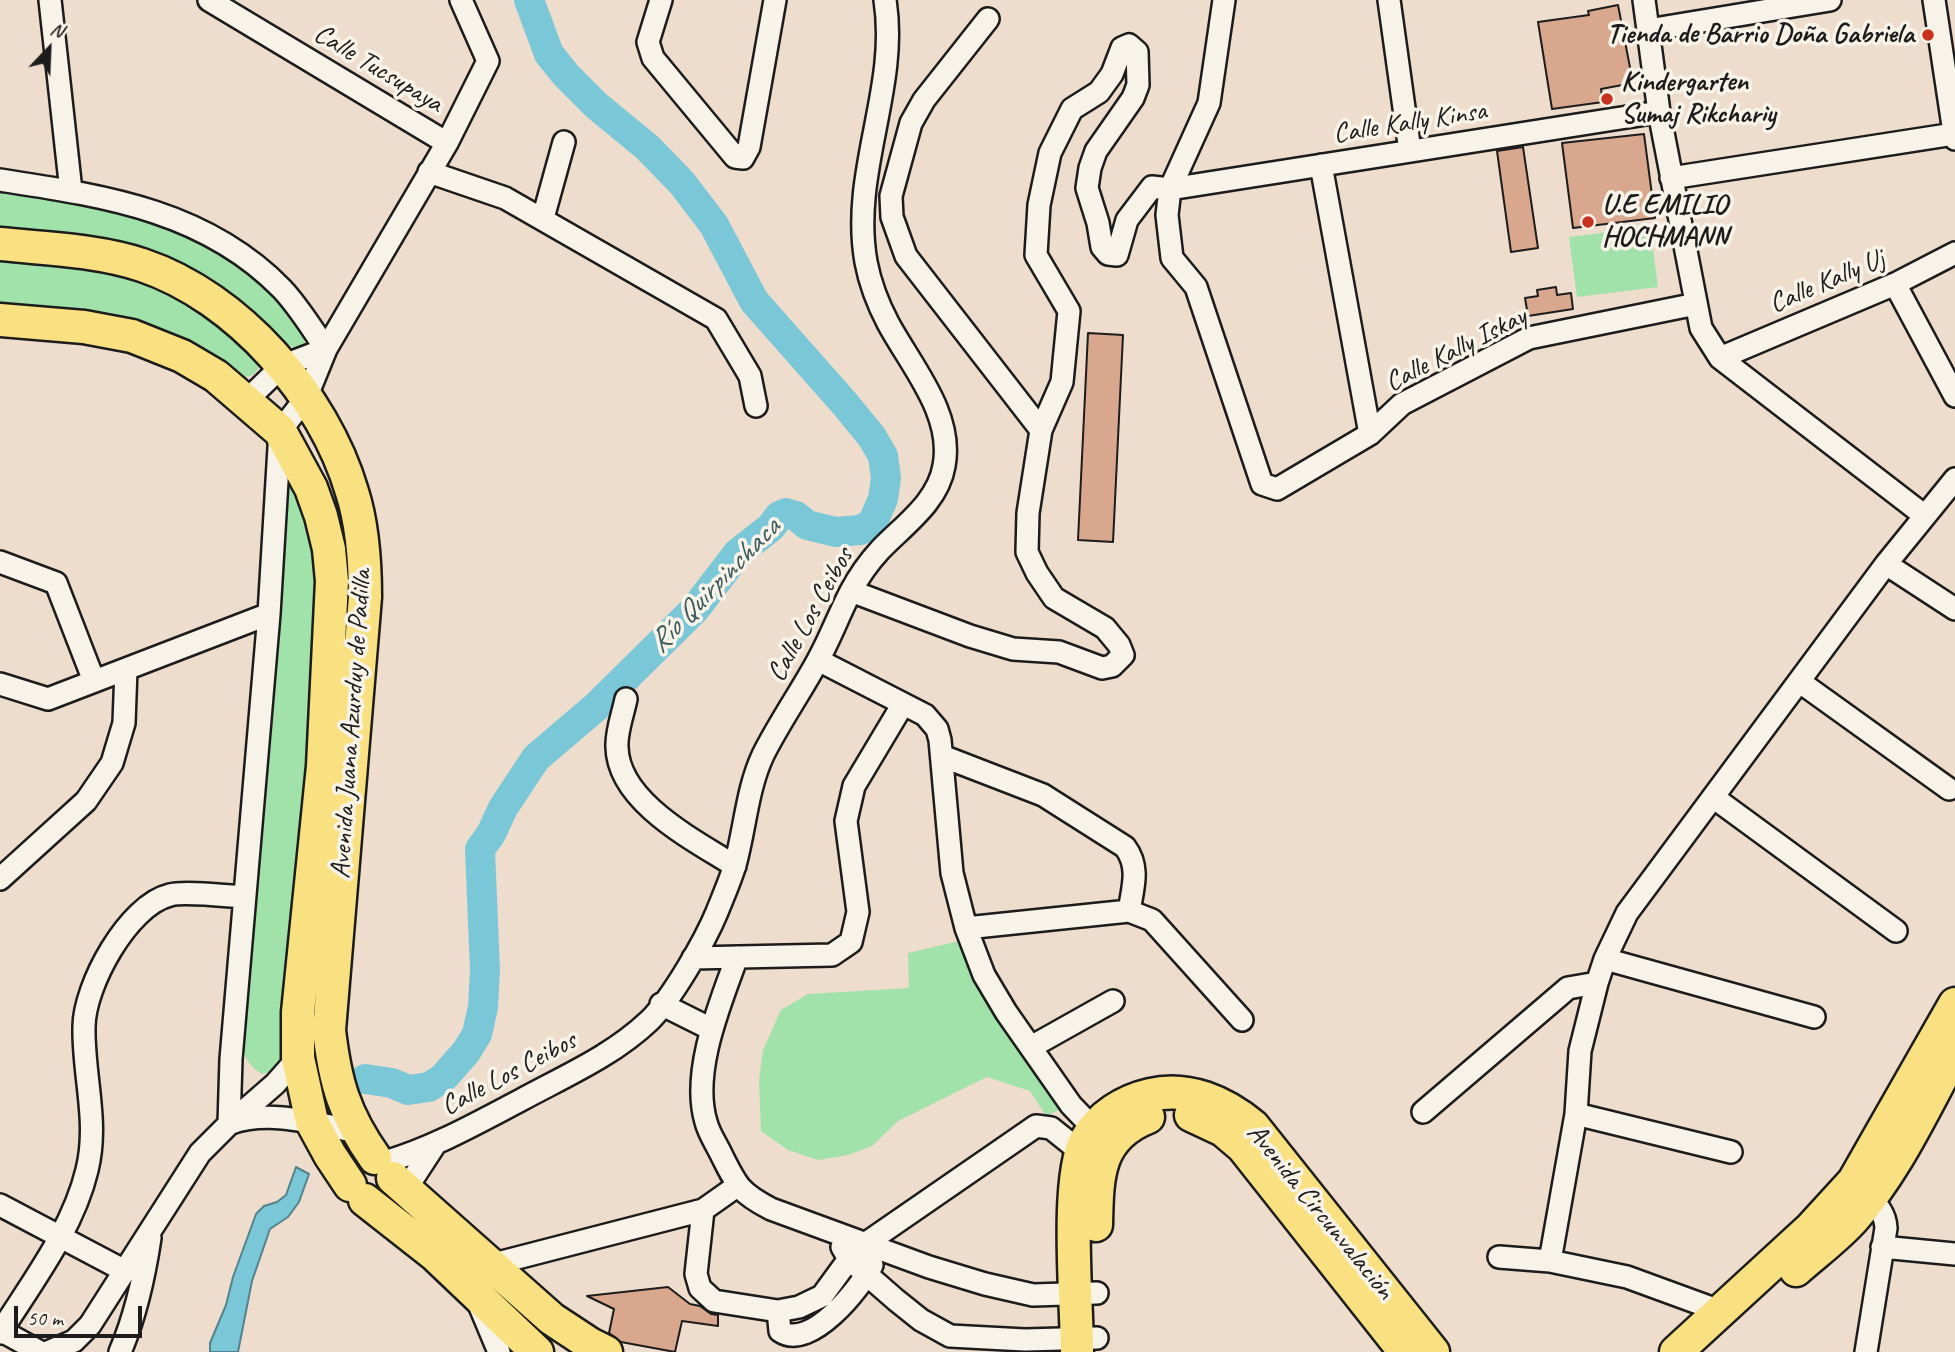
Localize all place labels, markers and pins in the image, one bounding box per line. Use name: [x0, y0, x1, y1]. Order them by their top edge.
place label: Tienda de Barrio Doña Gabriela: [1607, 18, 1914, 52]
marker: Tienda de Barrio Doña Gabriela: [1920, 27, 1936, 43]
place label: Kindergarten Sumaj Rikchariy: [1621, 66, 1776, 132]
marker: Kindergarten Sumaj Rikchariy: [1599, 91, 1615, 107]
place label: U.E EMILIO HOCHMANN: [1602, 189, 1729, 255]
marker: U.E EMILIO HOCHMANN: [1580, 214, 1596, 230]

